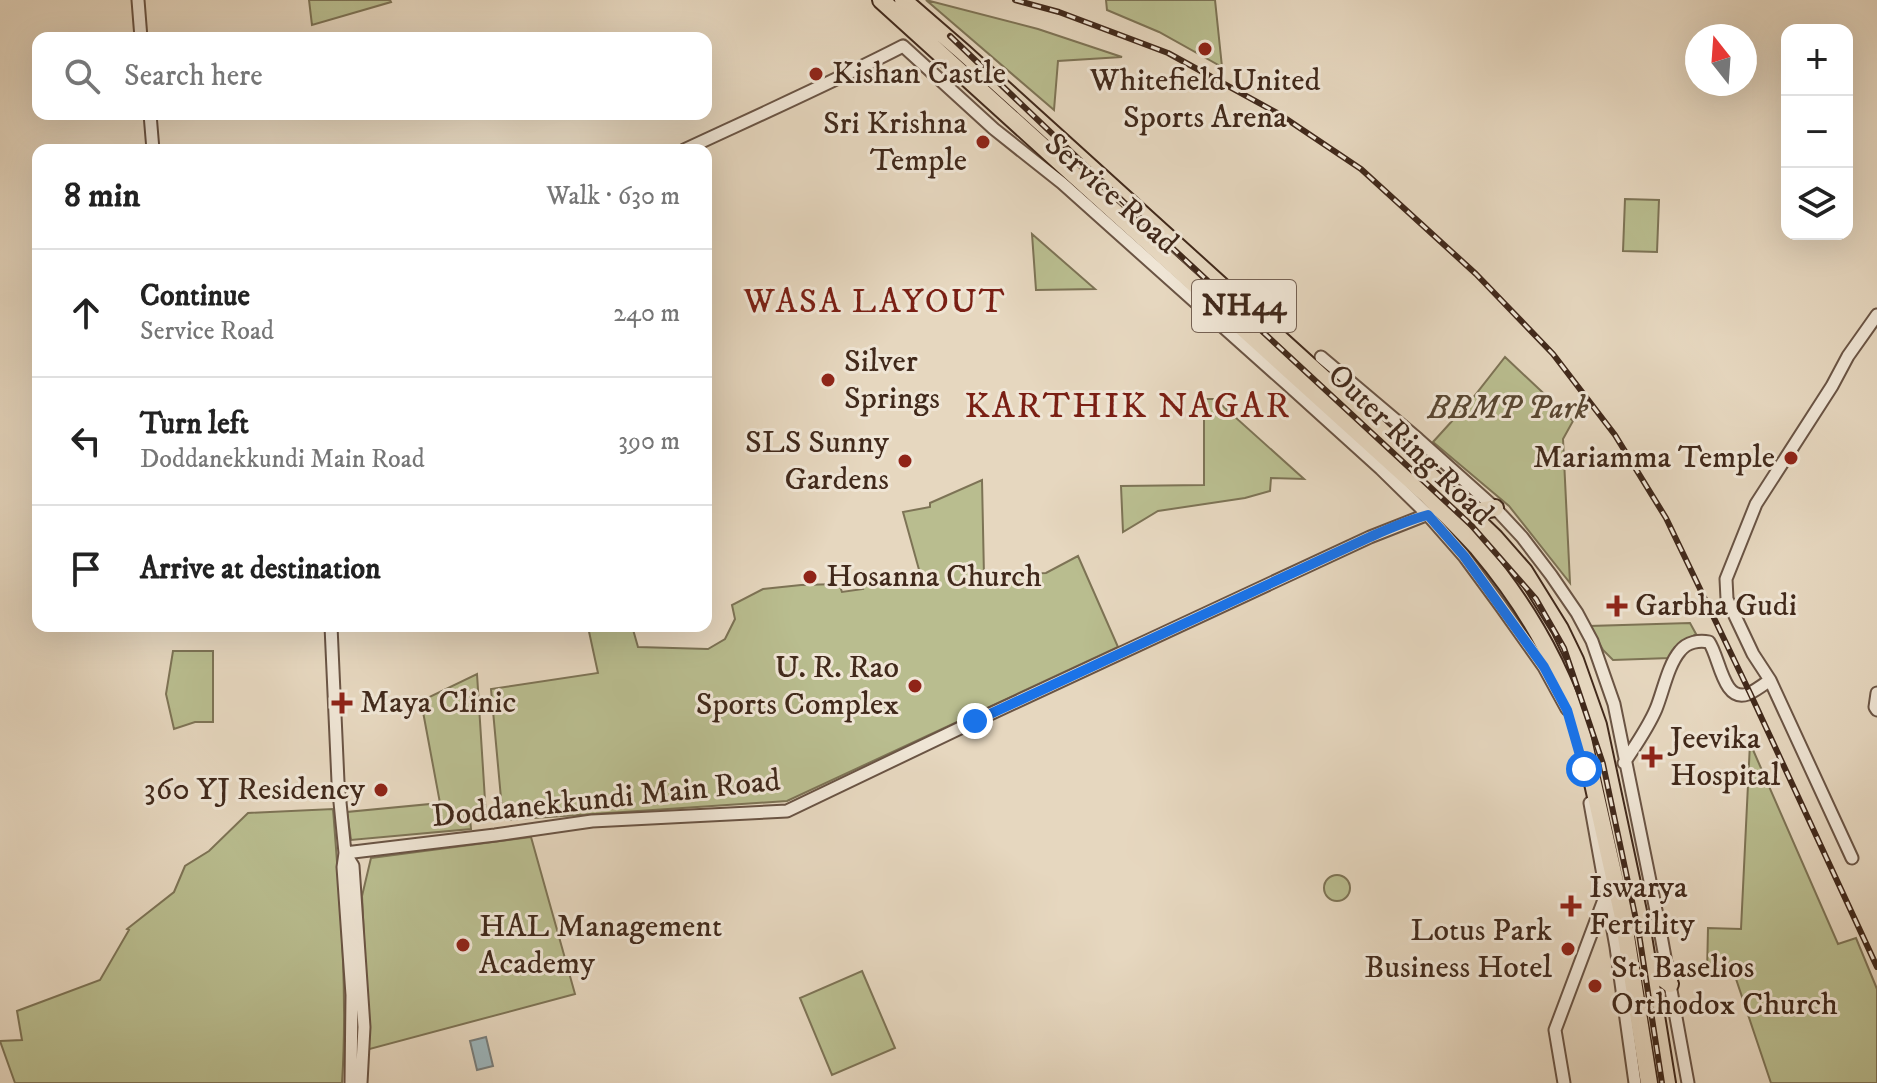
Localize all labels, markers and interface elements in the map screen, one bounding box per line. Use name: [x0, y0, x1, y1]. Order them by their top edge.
north arrow: [1685, 24, 1757, 96]
map controls: [1781, 24, 1853, 240]
button: +: [1781, 24, 1853, 96]
search box: [32, 32, 712, 120]
marker: Whitefield United Sports Arena: [1196, 40, 1214, 58]
icon: search: [60, 54, 104, 98]
place label: Kishan Castle: [832, 54, 1006, 94]
text: Search here: [124, 58, 263, 95]
place label: Whitefield United Sports Arena: [1089, 61, 1320, 138]
marker: Kishan Castle: [807, 65, 825, 83]
button: −: [1781, 96, 1853, 168]
place label: Sri Krishna Temple: [823, 104, 967, 181]
street label: Service Road: [1036, 125, 1186, 263]
marker: Sri Krishna Temple: [974, 133, 992, 151]
button: layers: [1781, 168, 1853, 240]
text: 8 min: [64, 175, 140, 217]
text: Walk · 630 m: [546, 180, 680, 213]
text: Continue: [140, 278, 250, 315]
road number: NH44: [1192, 280, 1296, 332]
district label: WASA LAYOUT: [742, 281, 1007, 323]
icon: ahead: [64, 291, 108, 335]
text: 240 m: [613, 297, 680, 330]
text: Service Road: [140, 315, 274, 348]
place label: Silver Springs: [844, 342, 940, 419]
street label: Outer Ring Road: [1319, 356, 1501, 534]
marker: Silver Springs: [819, 371, 837, 389]
district label: KARTHIK NAGAR: [965, 384, 1291, 429]
park label: BBMP Park: [1427, 389, 1589, 429]
text: Turn left: [140, 406, 249, 443]
icon: left: [64, 419, 108, 463]
place label: SLS Sunny Gardens: [745, 423, 890, 500]
text: 390 m: [618, 425, 680, 458]
place label: Mariamma Temple: [1533, 438, 1775, 478]
text: Doddanekkundi Main Road: [140, 443, 425, 476]
marker: Mariamma Temple: [1782, 449, 1800, 467]
marker: SLS Sunny Gardens: [896, 452, 914, 470]
icon: arrive: [64, 547, 108, 591]
text: Arrive at destination: [140, 551, 381, 588]
place label: Hosanna Church: [826, 557, 1042, 597]
marker: Hosanna Church: [801, 568, 819, 586]
place label: Garbha Gudi: [1635, 586, 1797, 626]
marker: Garbha Gudi: [1606, 595, 1628, 617]
place label: U. R. Rao Sports Complex: [696, 648, 899, 725]
marker: U. R. Rao Sports Complex: [906, 677, 924, 695]
place label: Maya Clinic: [360, 683, 516, 723]
marker: Maya Clinic: [331, 692, 353, 714]
route end: [957, 703, 993, 739]
place label: Jeevika Hospital: [1667, 719, 1781, 796]
marker: Jeevika Hospital: [1641, 746, 1663, 768]
route start: [1566, 751, 1602, 787]
street label: Doddanekkundi Main Road: [430, 761, 782, 837]
place label: 360 YJ Residency: [144, 770, 366, 810]
marker: 360 YJ Residency: [372, 781, 390, 799]
place label: Iswarya Fertility: [1589, 868, 1695, 945]
marker: Iswarya Fertility: [1560, 895, 1582, 917]
place label: HAL Management Academy: [479, 907, 722, 984]
place label: Lotus Park Business Hotel: [1364, 911, 1552, 988]
marker: HAL Management Academy: [454, 936, 472, 954]
marker: Lotus Park Business Hotel: [1559, 940, 1577, 958]
place label: St. Baselios Orthodox Church: [1611, 948, 1838, 1025]
marker: St. Baselios Orthodox Church: [1586, 977, 1604, 995]

